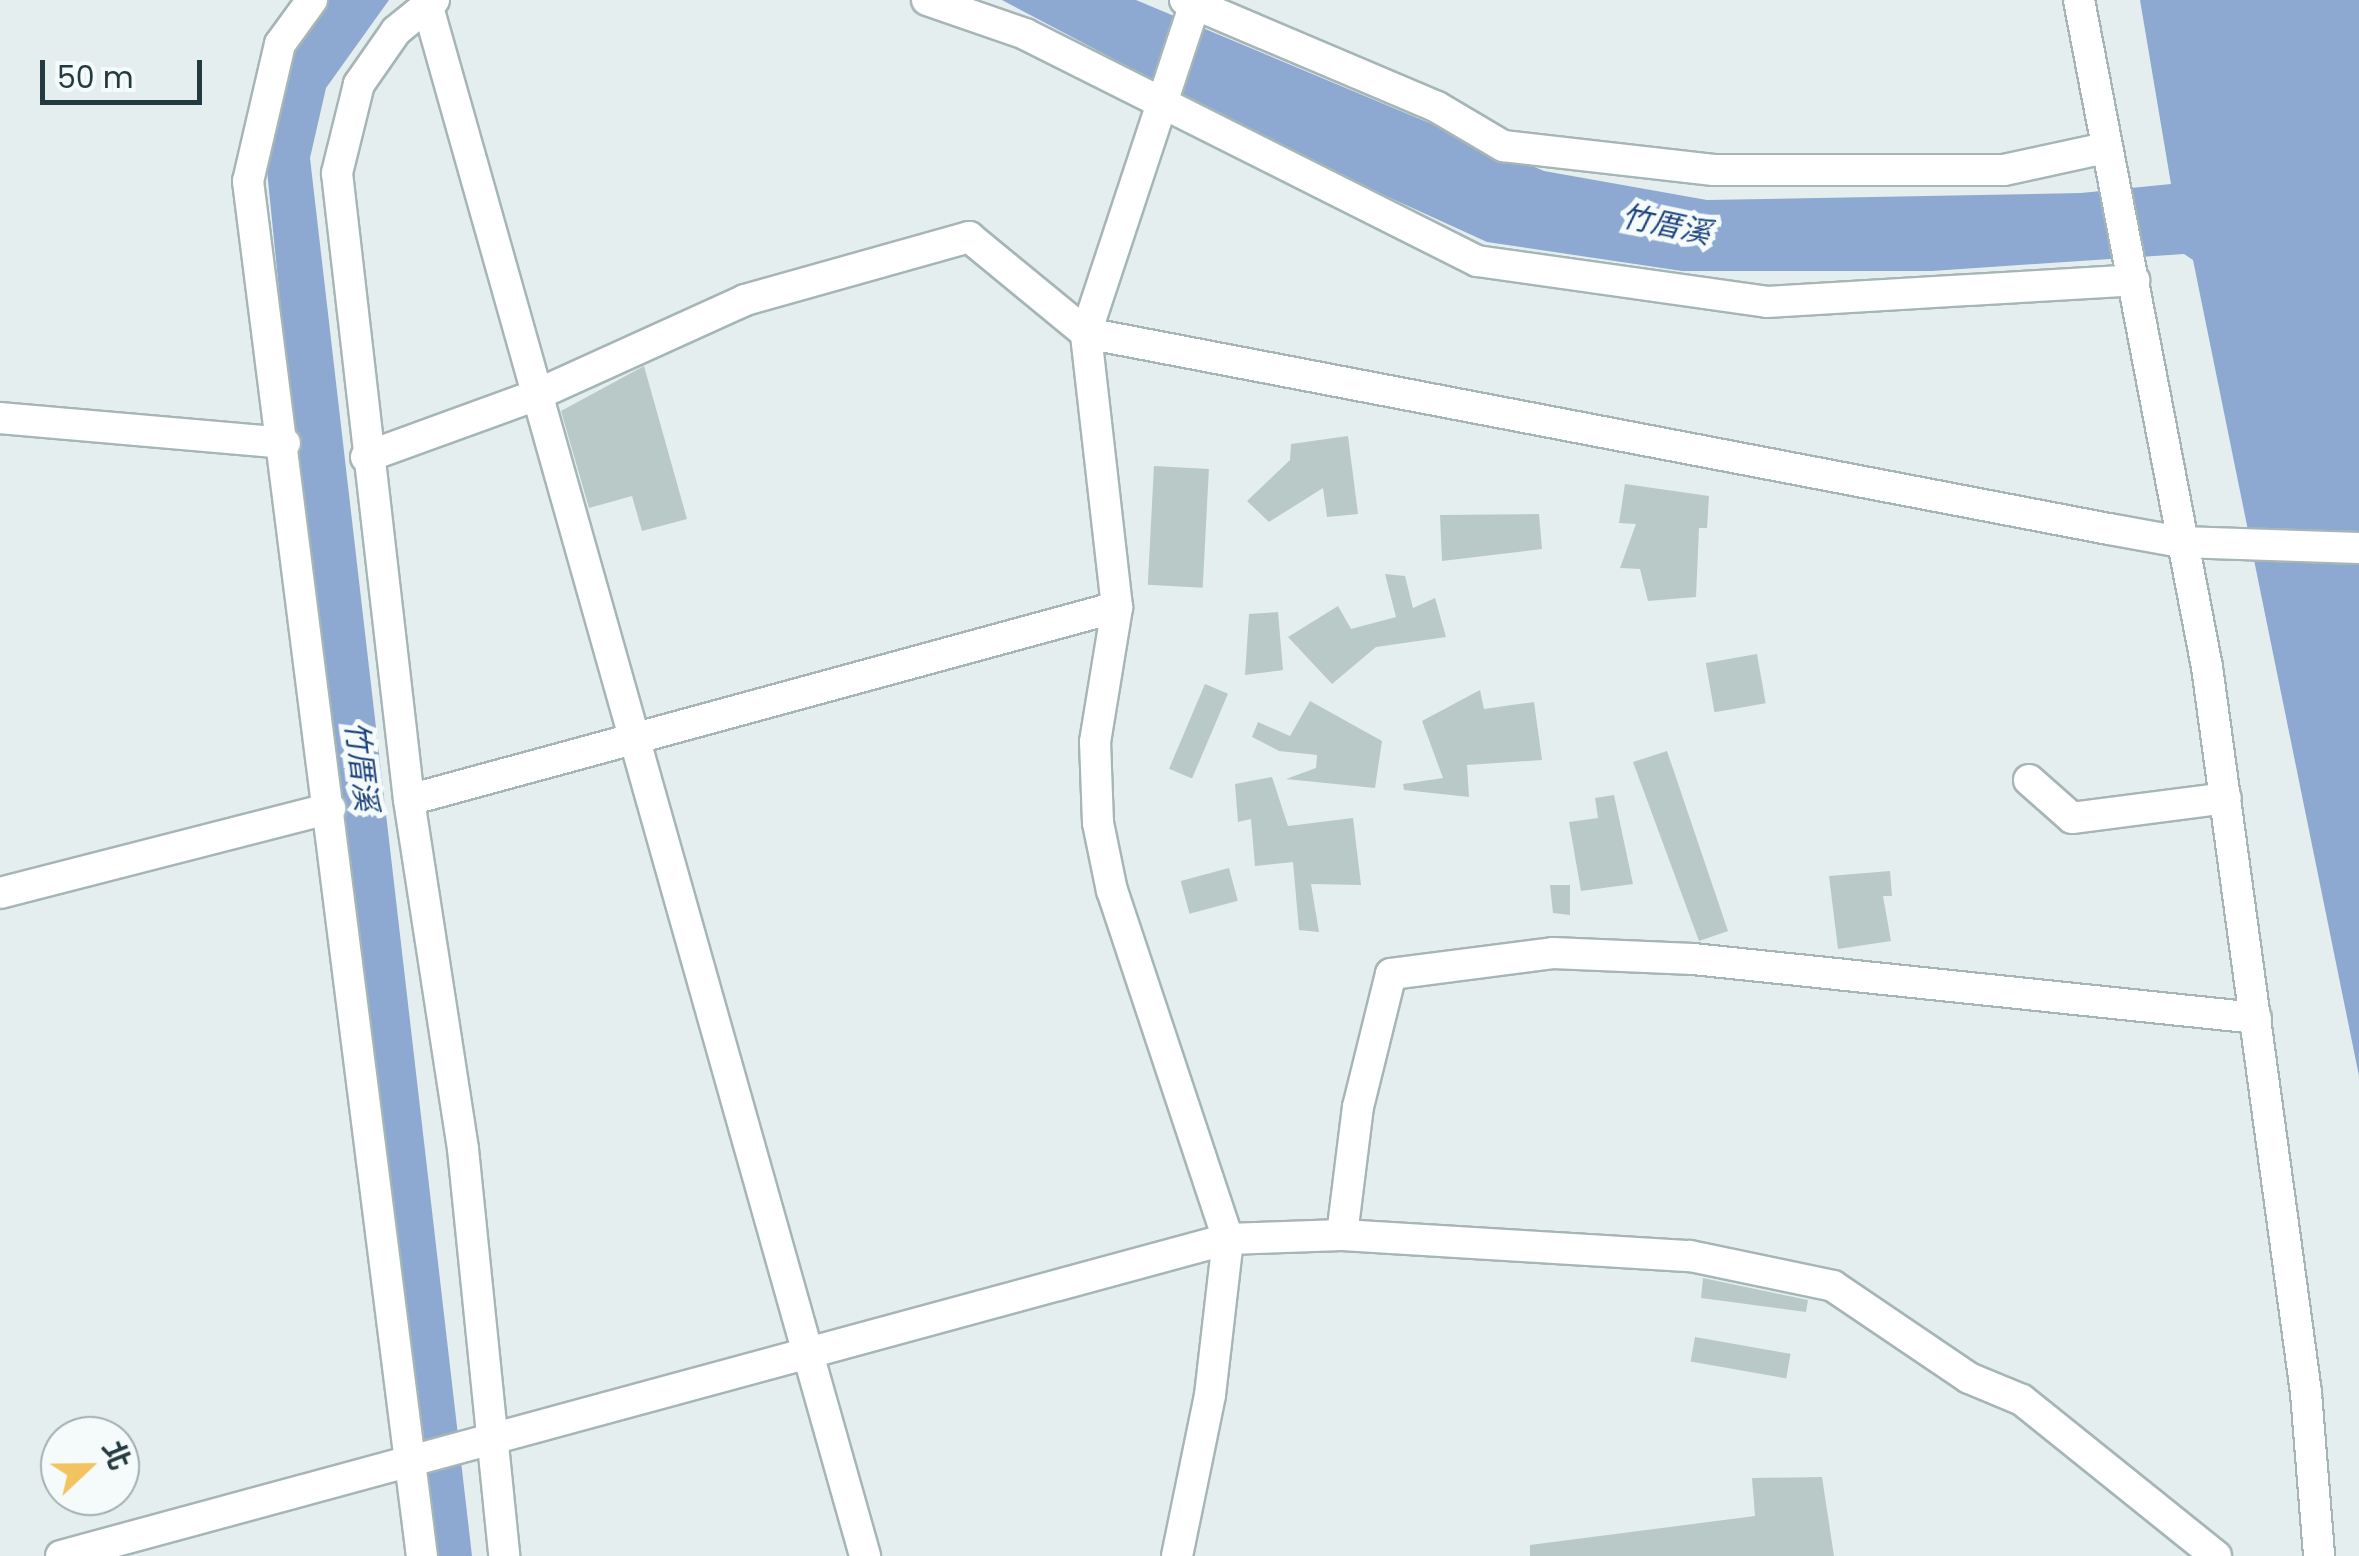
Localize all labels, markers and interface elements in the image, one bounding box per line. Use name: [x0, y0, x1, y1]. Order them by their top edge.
scale bar: [45, 40, 208, 102]
text: 50 m: [57, 56, 134, 99]
water label: 竹厝溪: [1618, 198, 1714, 252]
water label: 竹厝溪: [338, 719, 384, 813]
north arrow: [40, 1416, 140, 1516]
text: 北: [93, 1435, 140, 1476]

